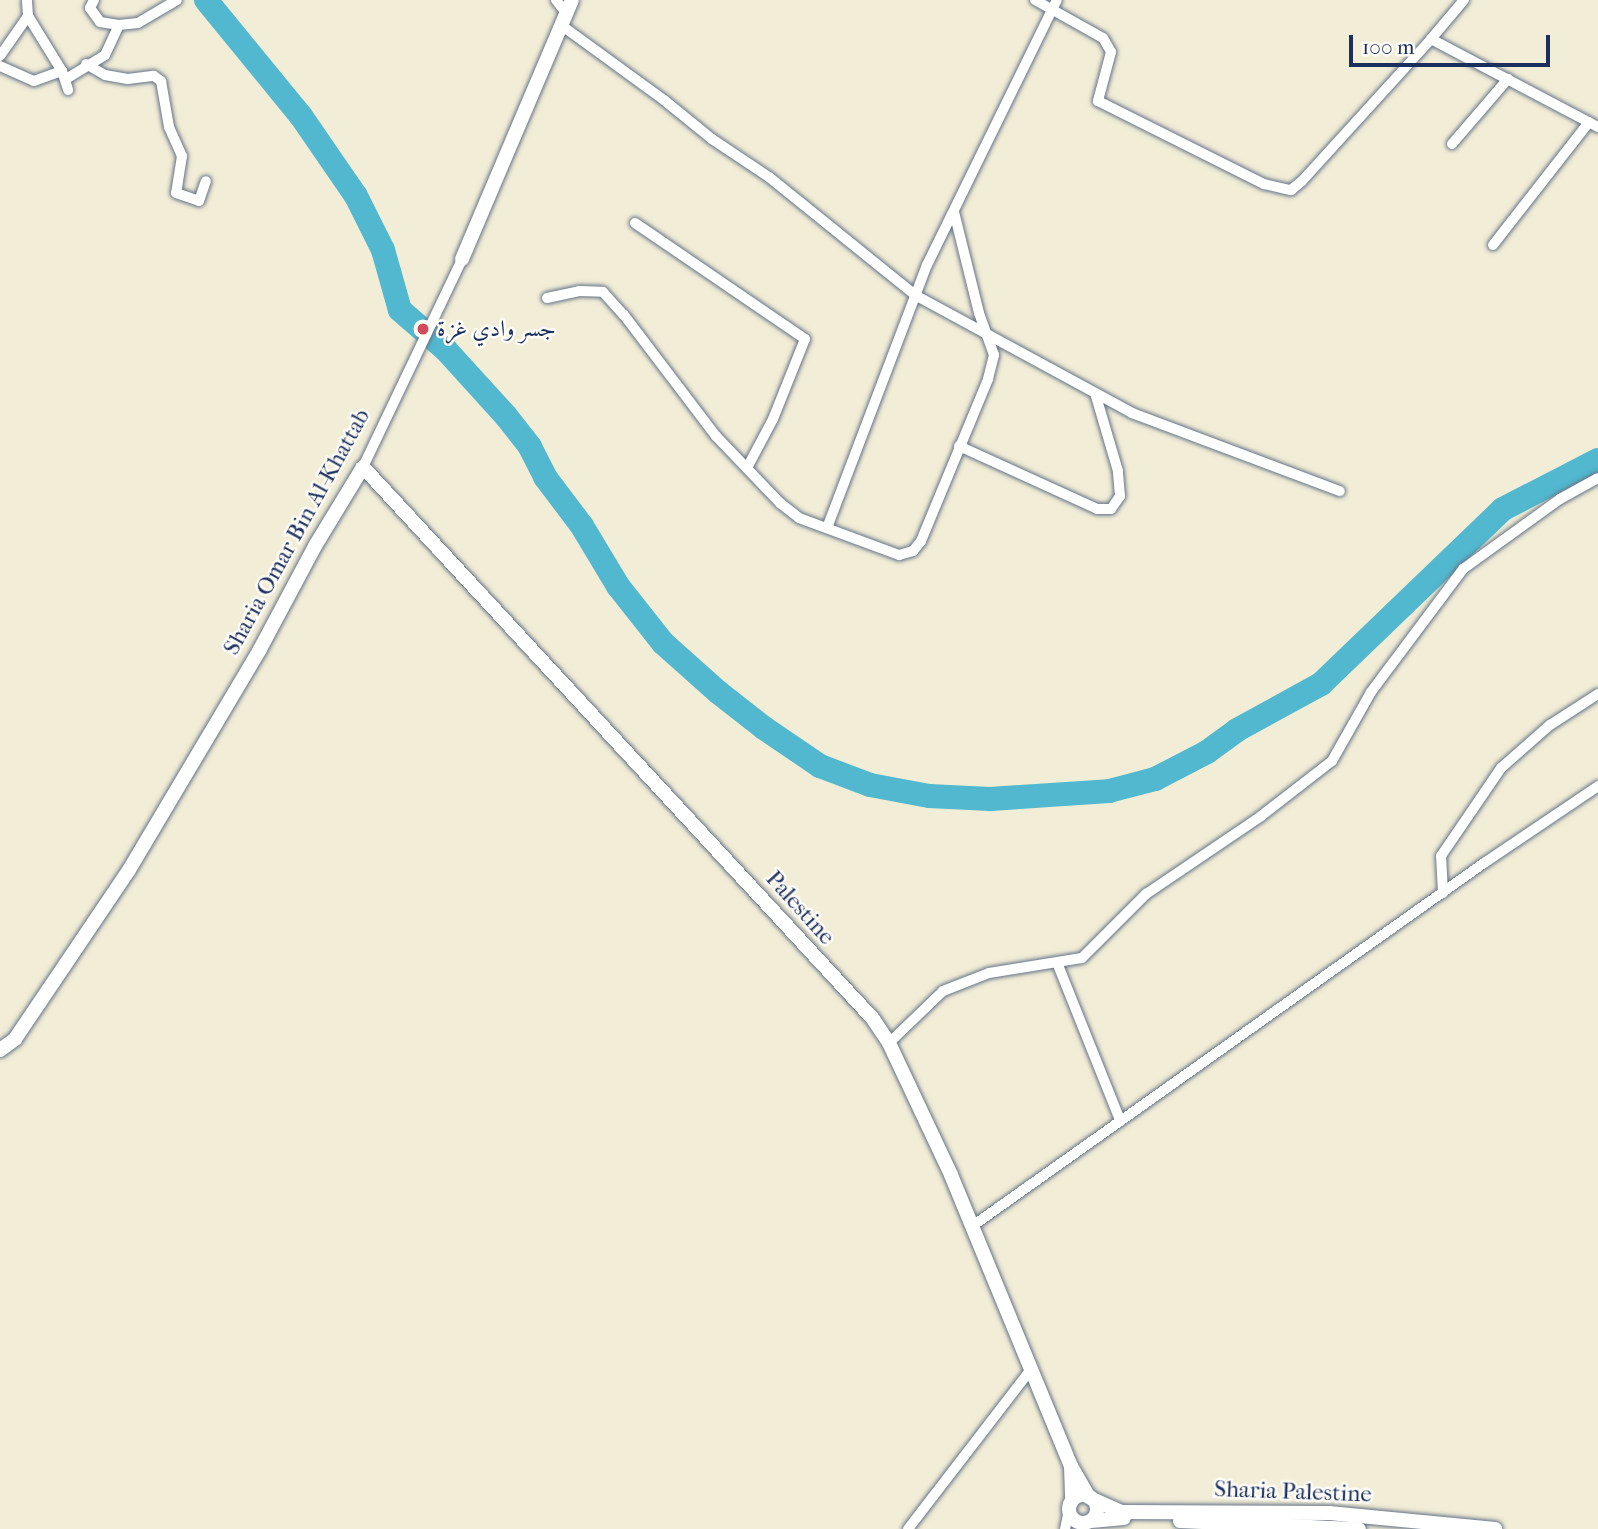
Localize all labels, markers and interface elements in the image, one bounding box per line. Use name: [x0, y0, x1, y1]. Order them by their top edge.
scale bar: [1353, 21, 1554, 65]
text: 100 m: [1362, 35, 1415, 59]
place label: جسر وادي غزة: [437, 315, 556, 343]
marker: جسر وادي غزة: [415, 321, 431, 337]
street label: Sharia Omar Bin Al-Khattab: [218, 404, 376, 660]
street label: Palestine: [760, 865, 840, 951]
street label: Sharia Palestine: [1214, 1475, 1372, 1509]

